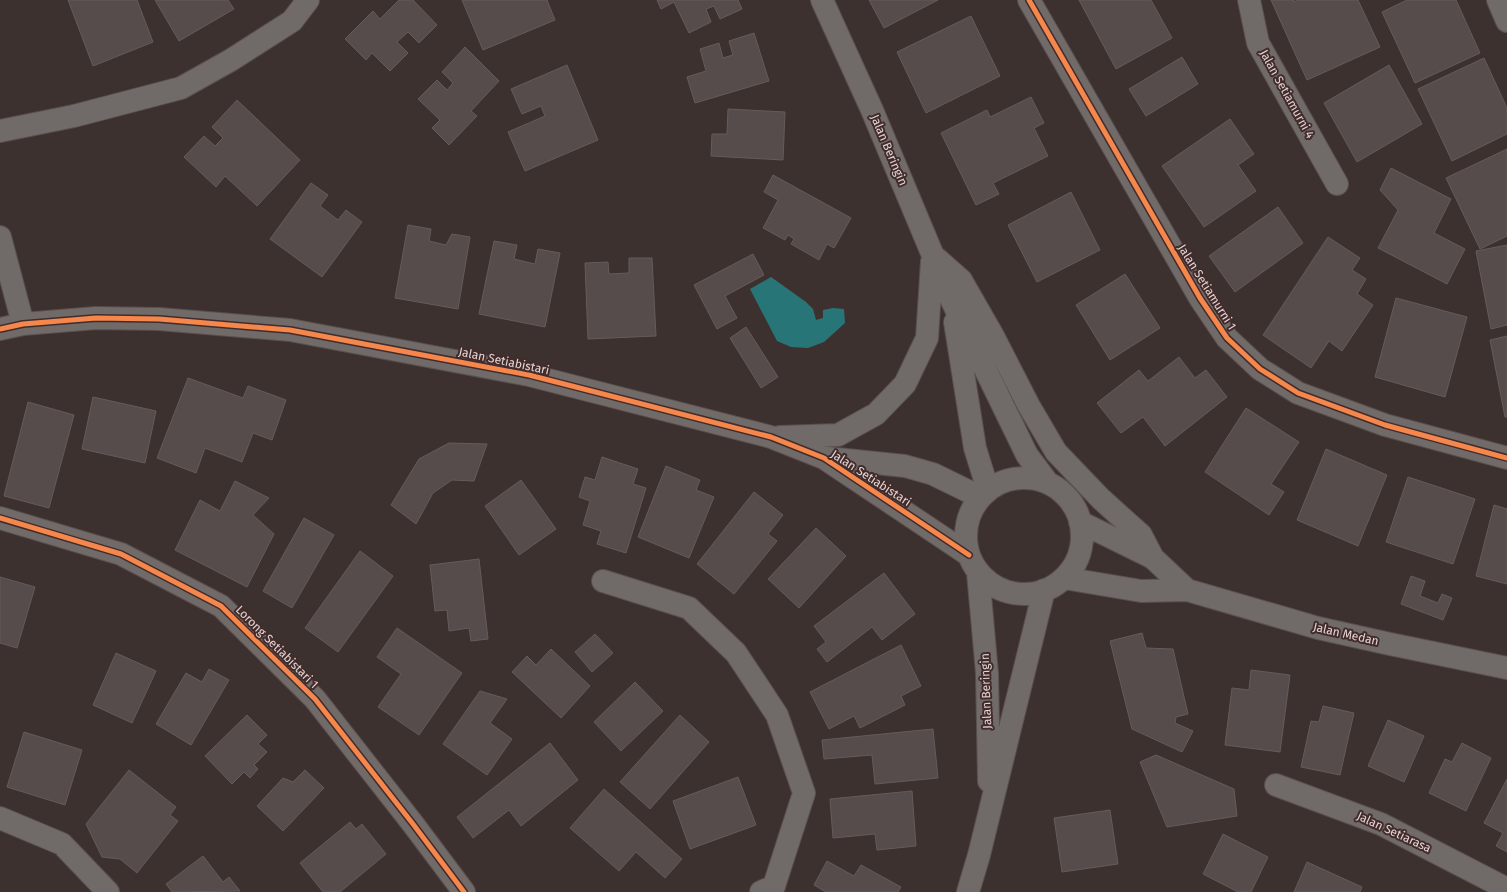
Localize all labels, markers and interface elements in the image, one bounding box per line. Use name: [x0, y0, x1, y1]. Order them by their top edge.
street label: Jalan Setiamurni 4: [1257, 47, 1318, 141]
street label: Jalan Beringin: [868, 112, 910, 188]
street label: Jalan Setiamurni 1: [1175, 242, 1239, 332]
street label: Jalan Setiabistari: [457, 345, 551, 377]
street label: Jalan Setiabistari: [828, 447, 914, 509]
street label: Lorong Setiabistari 1: [233, 603, 321, 691]
street label: Jalan Medan: [1312, 620, 1380, 648]
street label: Jalan Beringin: [978, 653, 994, 729]
street label: Jalan Setiarasa: [1355, 809, 1433, 855]

